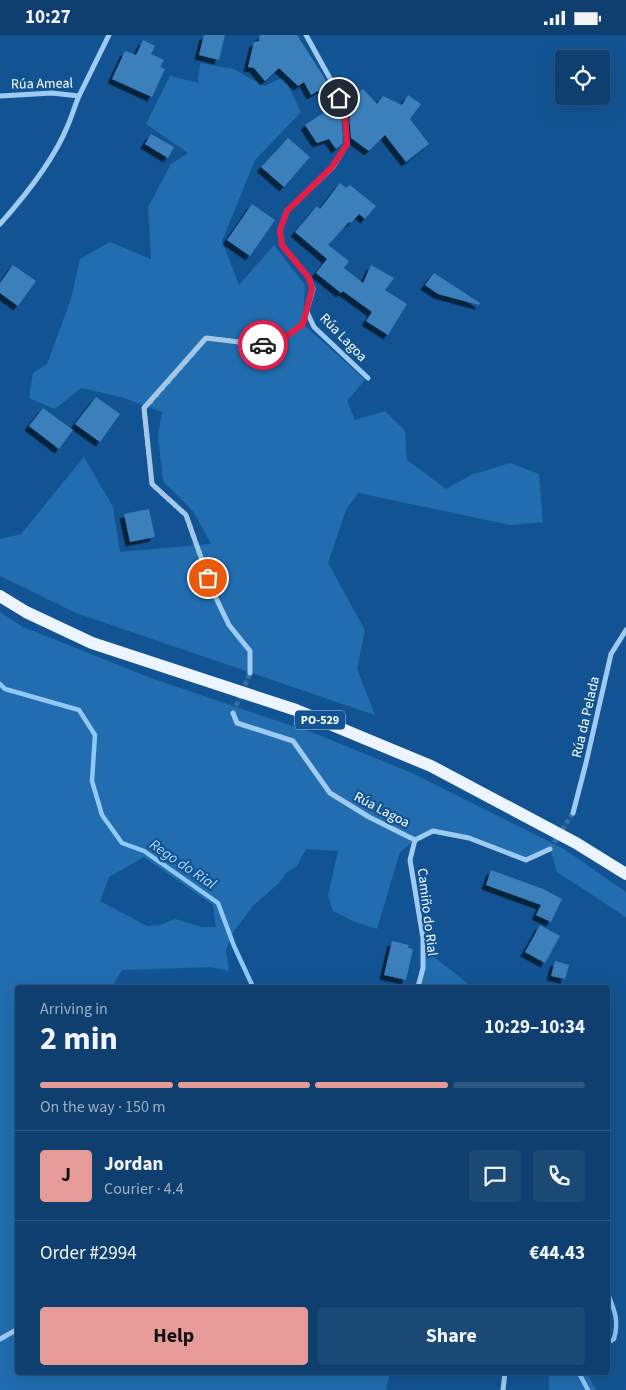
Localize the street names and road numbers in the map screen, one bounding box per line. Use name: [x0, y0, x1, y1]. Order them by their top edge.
street label: Rúa Ameal: [11, 73, 74, 95]
street label: Rúa Lagoa: [315, 309, 372, 366]
street label: Rúa da Pelada: [567, 675, 605, 760]
road number: PO-529: [295, 711, 345, 729]
street label: Rúa Lagoa: [350, 787, 413, 833]
street label: Camiño do Rial: [412, 867, 442, 958]

